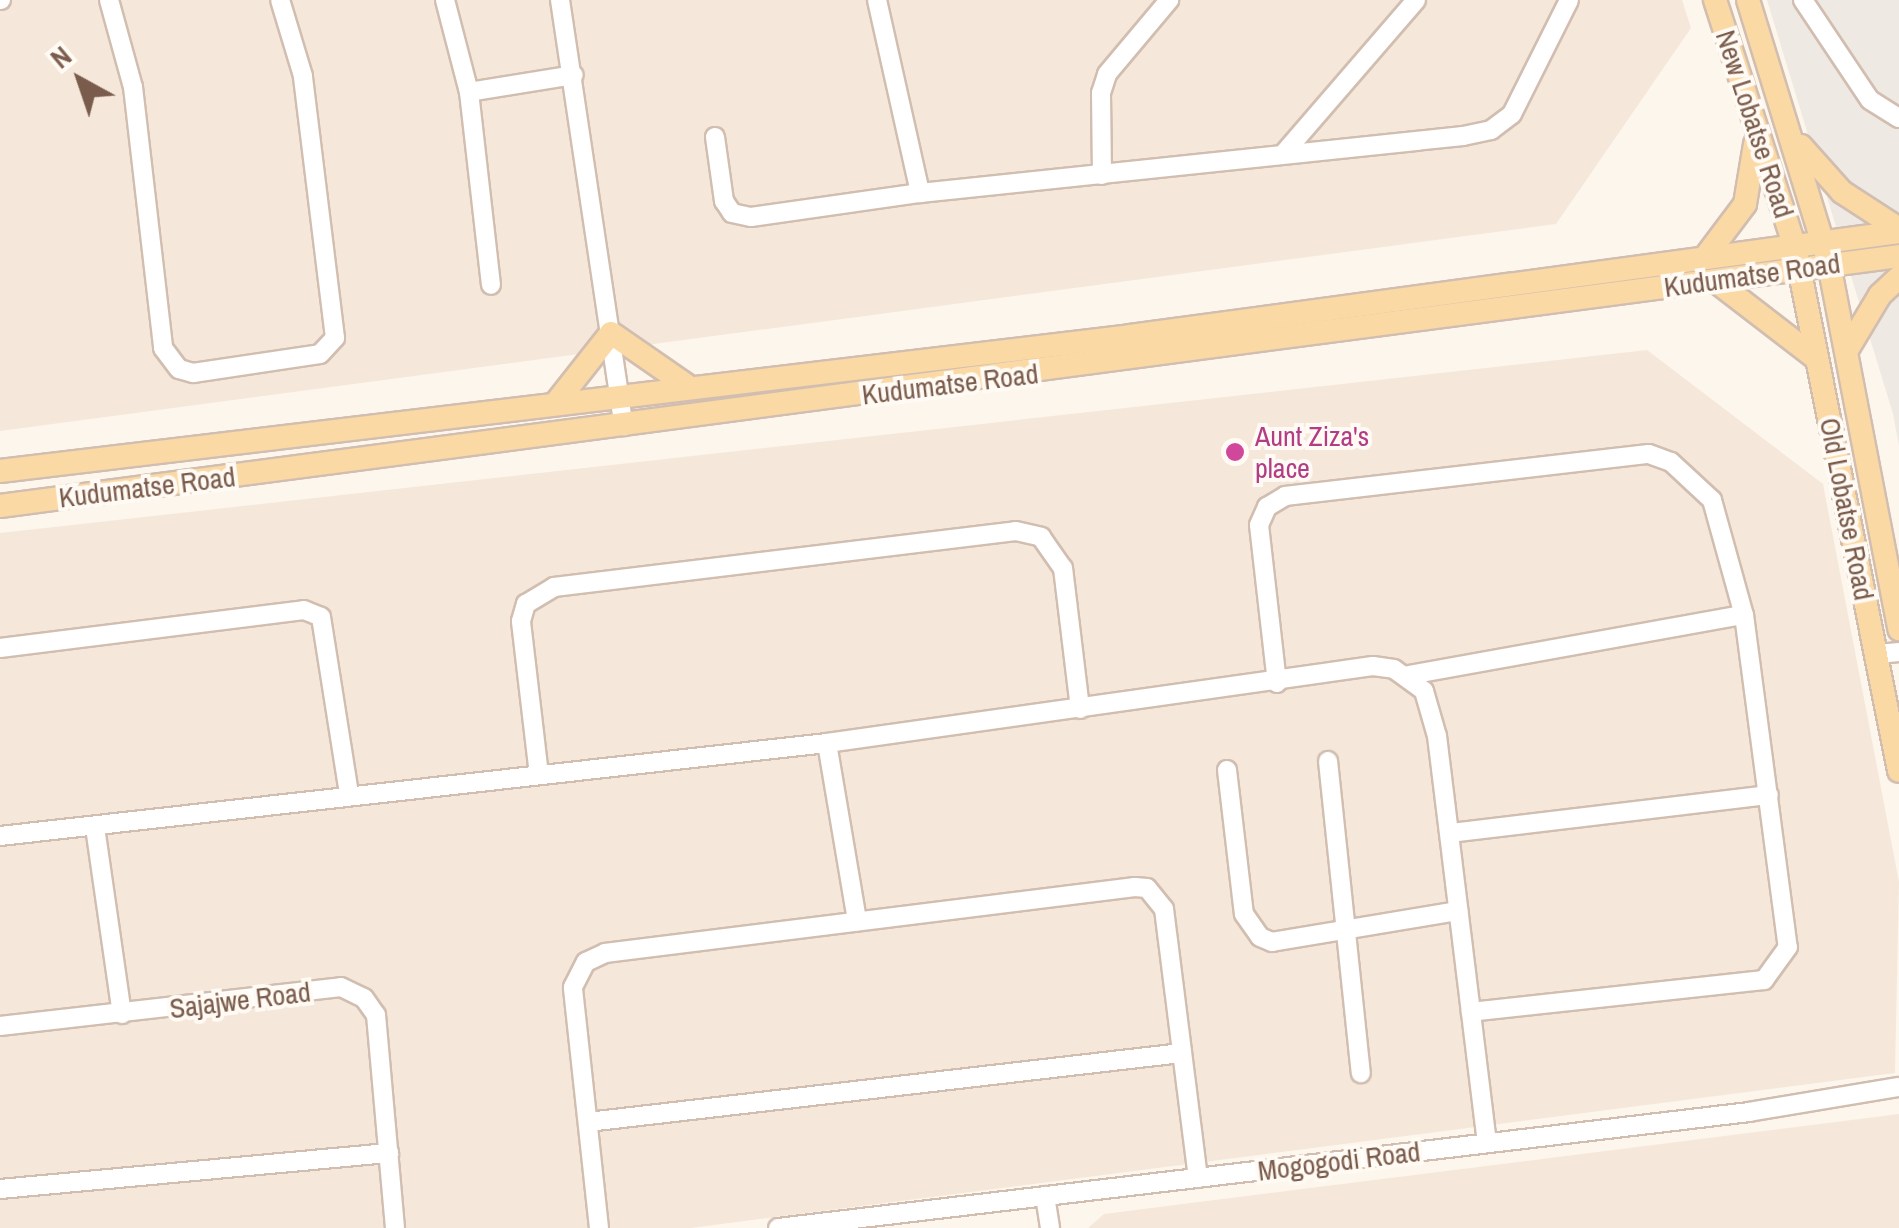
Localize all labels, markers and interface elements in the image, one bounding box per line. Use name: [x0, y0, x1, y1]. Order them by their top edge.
street label: New Lobatse Road: [1709, 26, 1801, 222]
north arrow: [30, 30, 130, 130]
text: N: [42, 37, 79, 77]
street label: Kudumatse Road: [1662, 246, 1842, 304]
street label: Kudumatse Road: [860, 357, 1040, 411]
street label: Old Lobatse Road: [1813, 415, 1881, 603]
place label: Aunt Ziza's place: [1255, 419, 1369, 485]
marker: Aunt Ziza's place: [1224, 441, 1246, 463]
street label: Kudumatse Road: [57, 460, 237, 514]
street label: Sajajwe Road: [168, 975, 312, 1025]
street label: Mogogodi Road: [1256, 1134, 1422, 1188]

